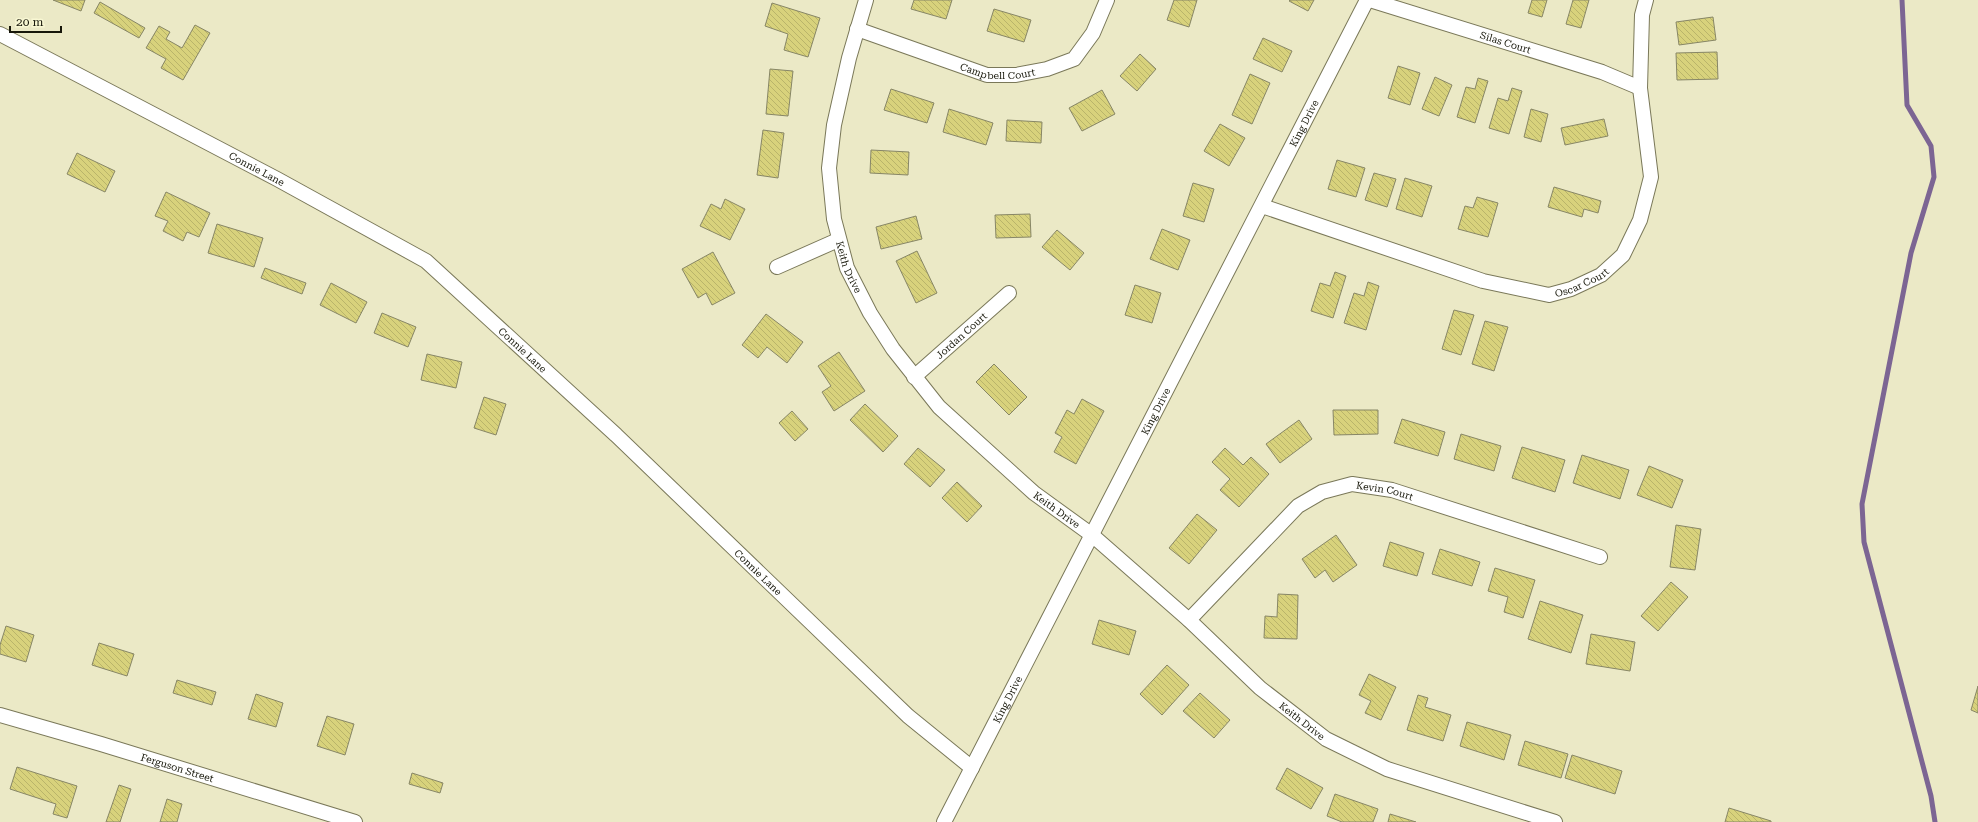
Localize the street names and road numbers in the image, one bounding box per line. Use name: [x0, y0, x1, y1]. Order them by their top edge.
street label: Silas Court: [1479, 29, 1533, 56]
street label: Campbell Court: [958, 61, 1036, 81]
street label: King Drive: [1287, 98, 1321, 149]
street label: Connie Lane: [227, 150, 287, 188]
street label: Keith Drive: [834, 240, 864, 295]
street label: Oscar Court: [1554, 266, 1611, 299]
street label: Jordan Court: [934, 310, 989, 361]
street label: Connie Lane: [496, 325, 549, 375]
street label: King Drive: [1139, 386, 1173, 437]
street label: Kevin Court: [1355, 480, 1415, 503]
street label: Keith Drive: [1031, 489, 1082, 531]
street label: Connie Lane: [732, 547, 784, 598]
street label: King Drive: [991, 674, 1024, 725]
street label: Keith Drive: [1277, 700, 1327, 742]
street label: Ferguson Street: [140, 752, 215, 784]

